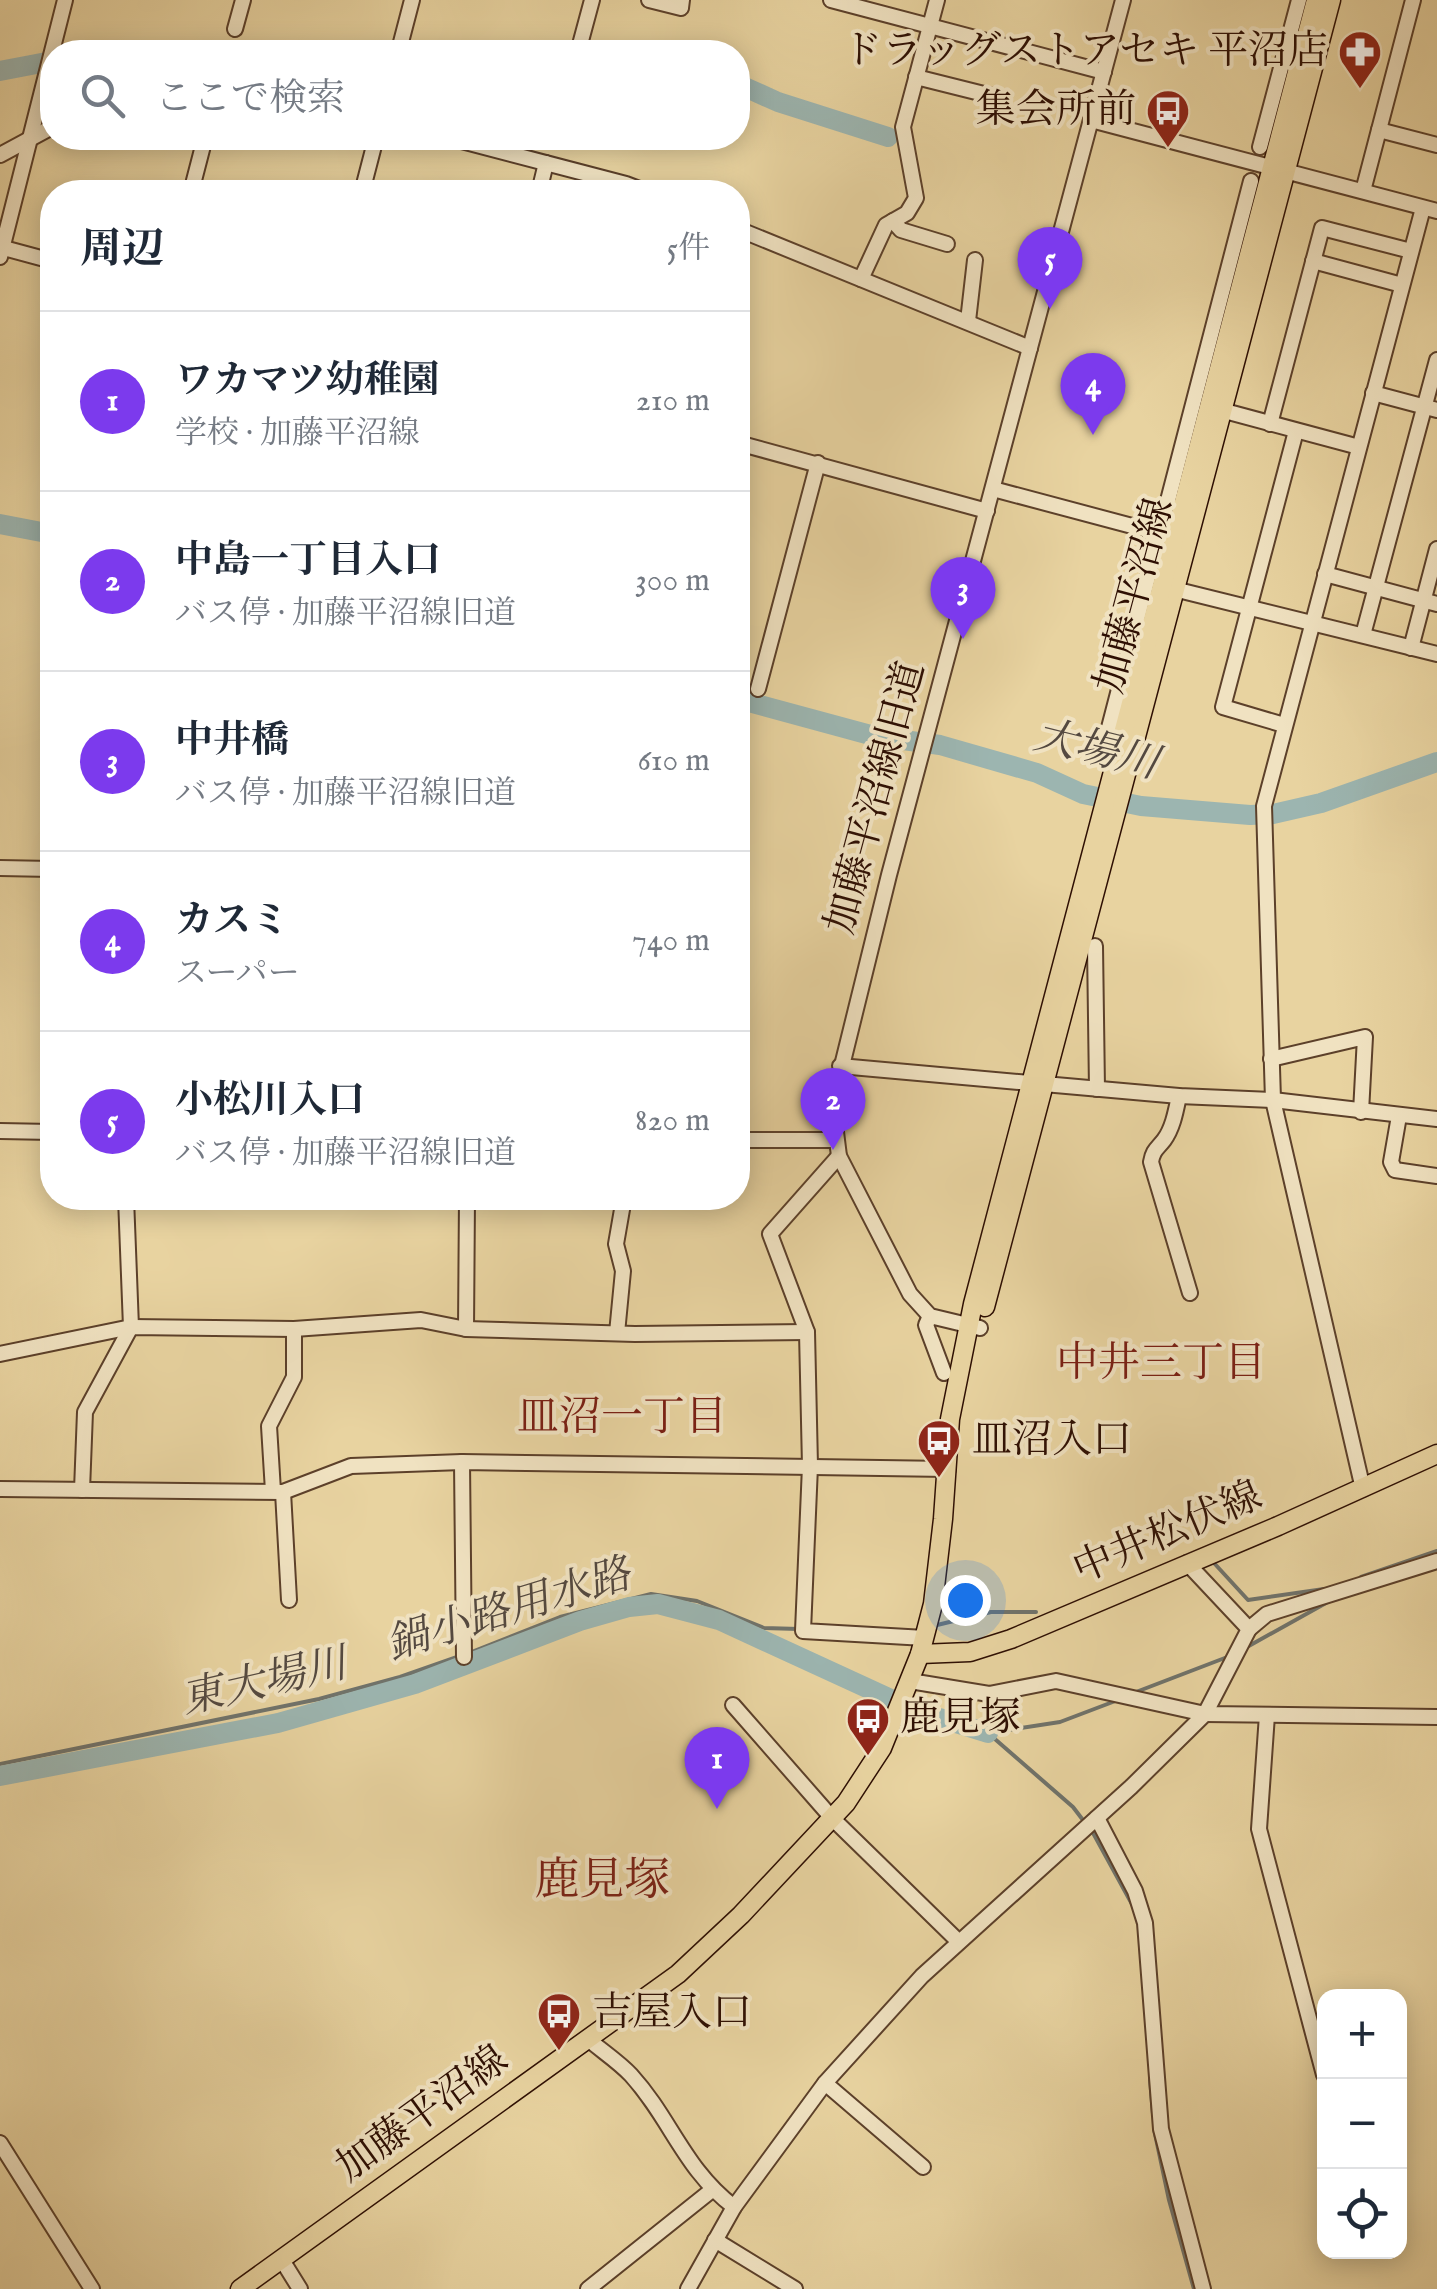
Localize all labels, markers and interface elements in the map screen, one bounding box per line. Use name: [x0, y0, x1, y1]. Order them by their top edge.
place label: ドラッグストアセキ 平沼店: [842, 27, 1328, 78]
pharmacy icon: ドラッグストアセキ 平沼店: [1337, 29, 1383, 90]
search box: [40, 40, 750, 150]
icon: search: [75, 68, 130, 123]
text: ここで検索: [155, 76, 345, 124]
place label: 集会所前: [976, 86, 1136, 137]
bus stop icon: 集会所前: [1145, 88, 1191, 149]
text: 周辺: [80, 224, 164, 277]
pin: 5: [1018, 226, 1082, 309]
text: 5件: [666, 229, 710, 270]
pin: 4: [1060, 352, 1126, 435]
text: ワカマツ幼稚園: [175, 358, 440, 406]
text: 1: [107, 381, 118, 422]
text: 210 m: [636, 381, 710, 422]
text: 学校 · 加藤平沼線: [175, 414, 420, 455]
street label: 加藤平沼線: [1085, 493, 1187, 699]
text: 中島一丁目入口: [175, 538, 441, 586]
pin: 3: [930, 556, 996, 639]
text: 2: [105, 561, 120, 602]
text: 300 m: [635, 561, 710, 602]
text: バス停 · 加藤平沼線旧道: [175, 594, 516, 635]
street label: 加藤平沼線旧道: [816, 656, 938, 940]
water label: 大場川: [1028, 710, 1167, 793]
text: 中井橋: [175, 718, 289, 766]
text: 3: [107, 741, 118, 782]
text: 610 m: [638, 741, 710, 782]
text: バス停 · 加藤平沼線旧道: [175, 774, 516, 815]
text: カスミ: [175, 898, 289, 946]
text: 4: [105, 921, 120, 962]
text: 740 m: [632, 921, 710, 962]
text: スーパー: [175, 954, 300, 995]
pin: 2: [800, 1068, 866, 1150]
text: 小松川入口: [175, 1078, 365, 1126]
text: 5: [107, 1101, 118, 1142]
text: 820 m: [635, 1101, 710, 1142]
text: バス停 · 加藤平沼線旧道: [175, 1134, 516, 1175]
district label: 中井三丁目: [1056, 1338, 1266, 1391]
district label: 皿沼一丁目: [517, 1392, 727, 1445]
place label: 皿沼入口: [972, 1416, 1132, 1467]
bus stop icon: 皿沼入口: [916, 1418, 962, 1479]
street label: 中井松伏線: [1066, 1471, 1270, 1597]
water label: 鍋小路用水路: [381, 1548, 640, 1673]
your location: [940, 1575, 991, 1626]
water label: 東大場川: [176, 1637, 356, 1728]
place label: 鹿見塚: [900, 1694, 1020, 1745]
bus stop icon: 鹿見塚: [845, 1696, 891, 1757]
pin: 1: [684, 1726, 750, 1809]
district label: 鹿見塚: [534, 1853, 670, 1910]
place label: 吉屋入口: [592, 1989, 752, 2040]
map controls: [1317, 1989, 1407, 2259]
button: +: [1317, 1989, 1407, 2079]
bus stop icon: 吉屋入口: [536, 1991, 582, 2052]
street label: 加藤平沼線: [327, 2036, 519, 2194]
button: −: [1317, 2079, 1407, 2169]
button: locate: [1317, 2169, 1407, 2259]

